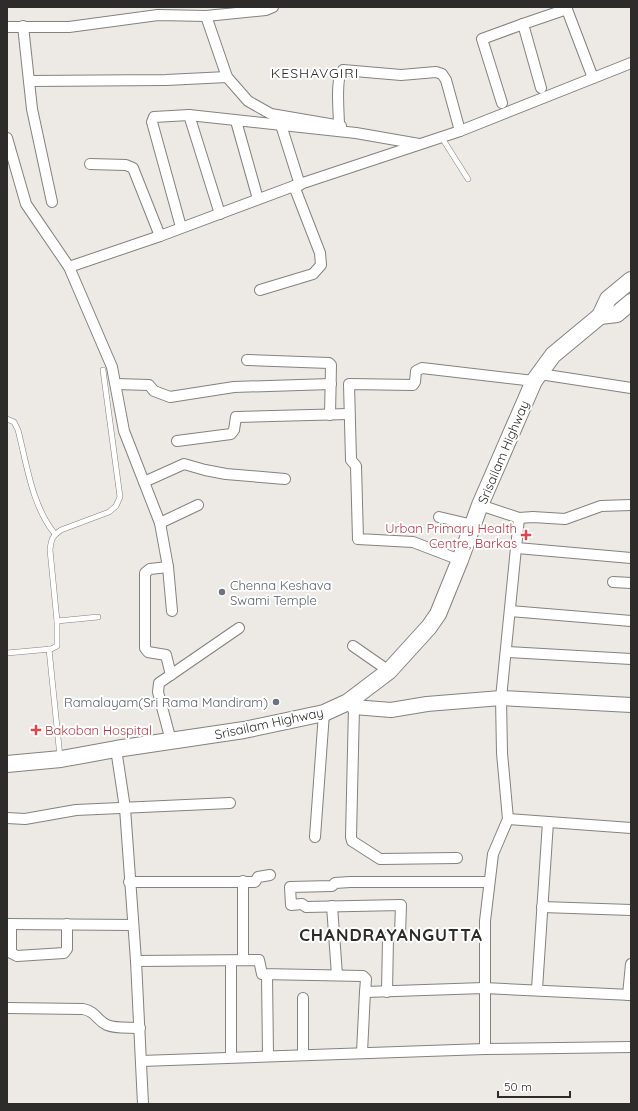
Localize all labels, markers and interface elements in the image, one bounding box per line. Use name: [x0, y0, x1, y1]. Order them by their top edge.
district label: KESHAVGIRI: [271, 64, 359, 82]
street label: Srisailam Highway: [474, 398, 532, 506]
place label: Urban Primary Health Centre, Barkas: [385, 520, 517, 551]
marker: Urban Primary Health Centre, Barkas: [520, 529, 532, 541]
place label: Chenna Keshava Swami Temple: [230, 577, 331, 608]
marker: Chenna Keshava Swami Temple: [217, 587, 227, 597]
place label: Ramalayam(Sri Rama Mandiram): [64, 694, 268, 710]
marker: Ramalayam(Sri Rama Mandiram): [271, 697, 281, 707]
street label: Srisailam Highway: [213, 704, 325, 742]
place label: Bakoban Hospital: [45, 722, 152, 738]
marker: Bakoban Hospital: [30, 724, 42, 736]
district label: CHANDRAYANGUTTA: [299, 924, 483, 945]
scale bar: [498, 1073, 570, 1099]
text: 50 m: [504, 1079, 532, 1094]

